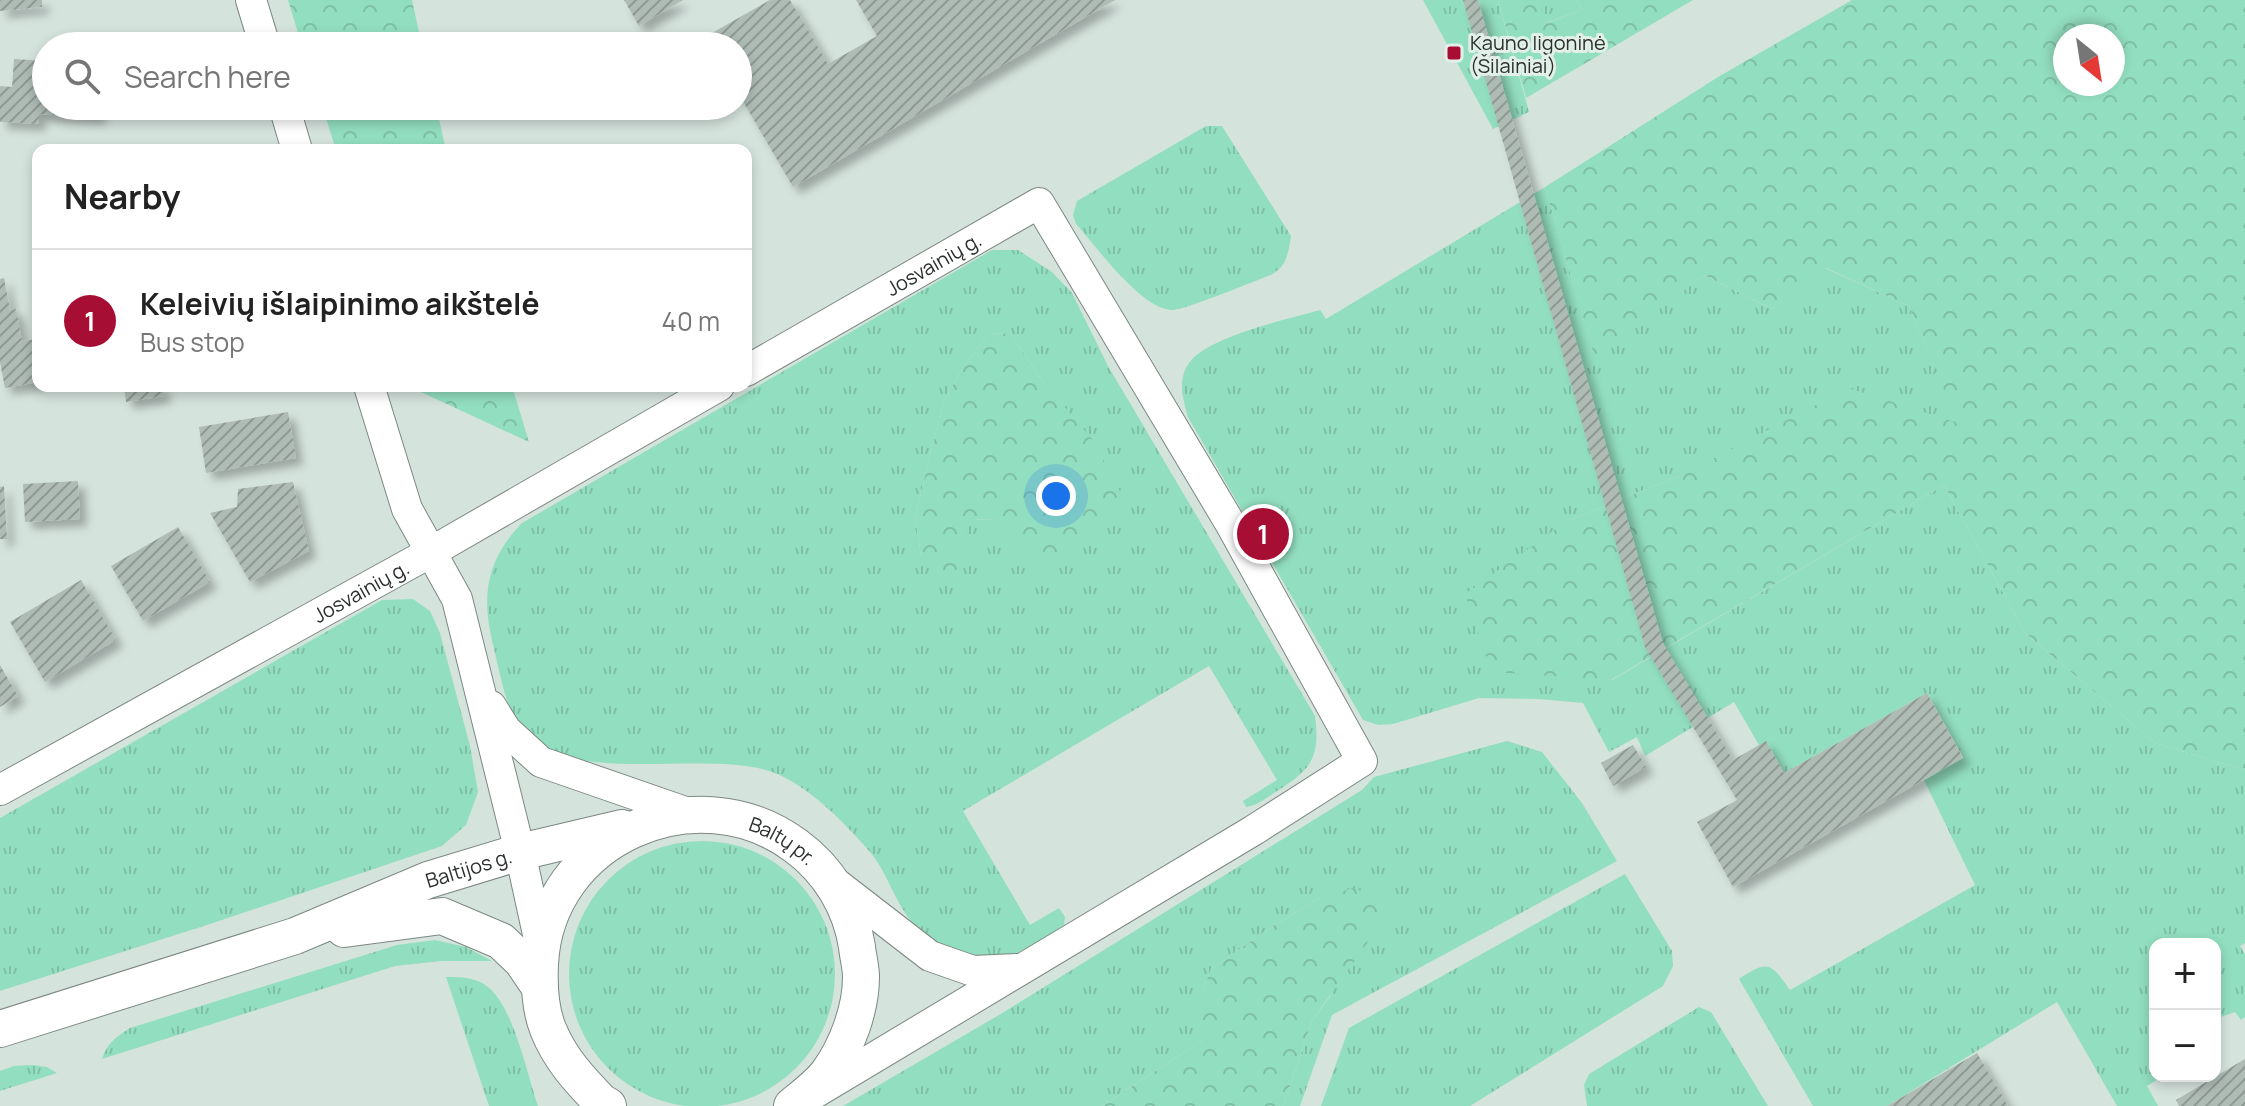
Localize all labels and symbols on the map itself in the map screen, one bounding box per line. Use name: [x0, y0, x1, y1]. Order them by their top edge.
north arrow: [2053, 24, 2125, 96]
place label: Kauno ligoninė (Šilainiai): [1470, 29, 1606, 79]
marker: Kauno ligoninė (Šilainiai): [1445, 44, 1463, 62]
street label: Josvainių g.: [881, 226, 986, 302]
your location: [1036, 476, 1076, 516]
pin: 1: [1237, 504, 1289, 564]
street label: Josvainių g.: [308, 553, 414, 628]
street label: Baltų pr.: [745, 809, 823, 870]
street label: Baltijos g.: [422, 842, 515, 894]

